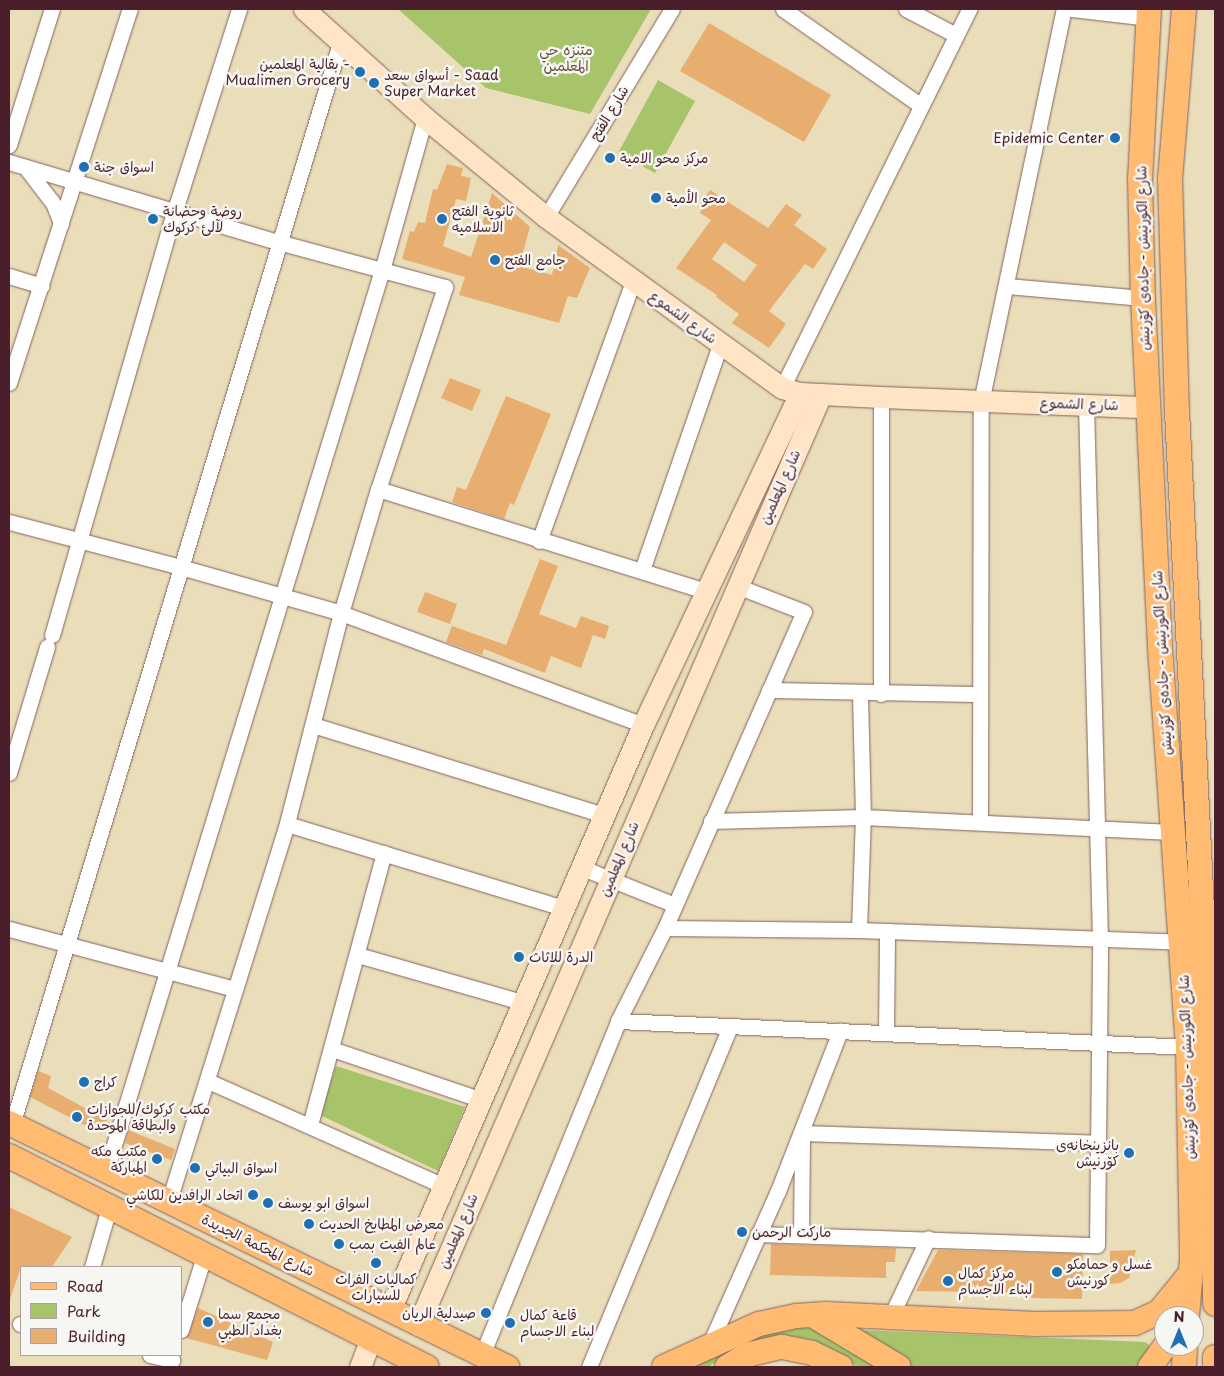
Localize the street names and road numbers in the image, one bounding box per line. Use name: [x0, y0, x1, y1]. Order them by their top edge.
street label: شارع الفتح: [586, 82, 632, 144]
street label: شارع الكورنيش - جادەی کۆرنیش: [1133, 165, 1153, 351]
street label: شارع الشموع: [646, 287, 720, 347]
street label: شارع الشموع: [1039, 394, 1119, 414]
street label: شارع المعلمين: [756, 447, 804, 527]
street label: شارع الكورنيش - جادەی کۆرنیش: [1149, 570, 1175, 756]
street label: شارع المعلمين: [596, 819, 642, 899]
street label: شارع الكورنيش - جادەی کۆرنیش: [1175, 974, 1199, 1160]
street label: شارع المعلمين: [435, 1191, 481, 1271]
street label: شارع المحكمة الجديدة: [199, 1210, 317, 1280]

